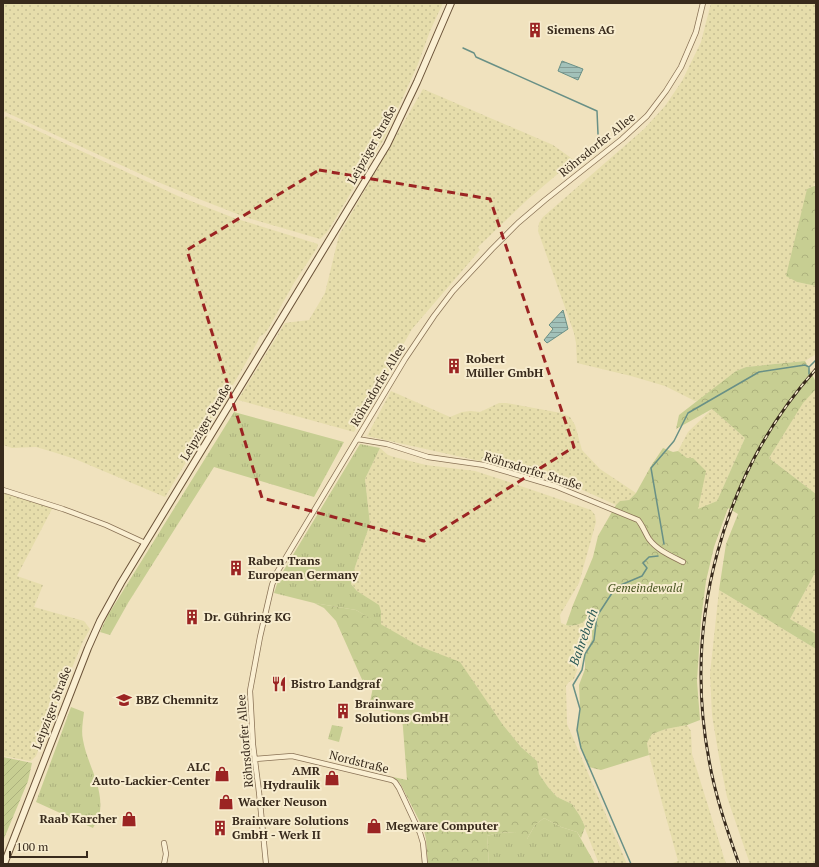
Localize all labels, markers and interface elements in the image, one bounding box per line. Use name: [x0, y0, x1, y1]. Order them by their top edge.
building icon: Siemens AG: [526, 21, 544, 39]
place label: Siemens AG: [547, 22, 615, 37]
street label: Leipziger Straße: [344, 103, 399, 187]
street label: Röhrsdorfer Allee: [556, 109, 638, 180]
street label: Röhrsdorfer Allee: [347, 341, 408, 429]
place label: Robert Müller GmbH: [466, 351, 543, 380]
building icon: Robert Müller GmbH: [445, 357, 463, 375]
street label: Leipziger Straße: [177, 380, 235, 463]
street label: Röhrsdorfer Straße: [482, 449, 584, 493]
place label: Raben Trans European Germany: [248, 553, 359, 582]
building icon: Raben Trans European Germany: [227, 559, 245, 577]
park label: Gemeindewald: [608, 580, 683, 595]
water label: Bahrebach: [564, 606, 602, 669]
building icon: Dr. Gühring KG: [183, 608, 201, 626]
place label: Dr. Gühring KG: [204, 609, 291, 624]
street label: Leipziger Straße: [29, 664, 74, 751]
restaurant icon: Bistro Landgraf: [270, 675, 288, 693]
place label: Bistro Landgraf: [291, 676, 382, 691]
school or university icon: BBZ Chemnitz: [115, 691, 133, 709]
place label: BBZ Chemnitz: [136, 692, 218, 707]
street label: Röhrsdorfer Allee: [233, 694, 256, 788]
place label: Brainware Solutions GmbH: [355, 696, 448, 725]
building icon: Brainware Solutions GmbH: [334, 702, 352, 720]
street label: Nordstraße: [328, 747, 390, 776]
place label: ALC Auto-Lackier-Center: [92, 759, 211, 788]
place label: AMR Hydraulik: [263, 763, 321, 792]
shop icon: ALC Auto-Lackier-Center: [213, 765, 231, 783]
shop icon: AMR Hydraulik: [323, 769, 341, 787]
shop icon: Wacker Neuson: [217, 793, 235, 811]
place label: Wacker Neuson: [238, 794, 327, 809]
shop icon: Raab Karcher: [120, 810, 138, 828]
place label: Raab Karcher: [39, 811, 118, 826]
place label: Brainware Solutions GmbH - Werk II: [232, 813, 349, 842]
shop icon: Megware Computer: [365, 817, 383, 835]
place label: Megware Computer: [386, 818, 499, 833]
building icon: Brainware Solutions GmbH - Werk II: [211, 819, 229, 837]
scale bar: [10, 833, 87, 859]
text: 100 m: [16, 839, 49, 854]

